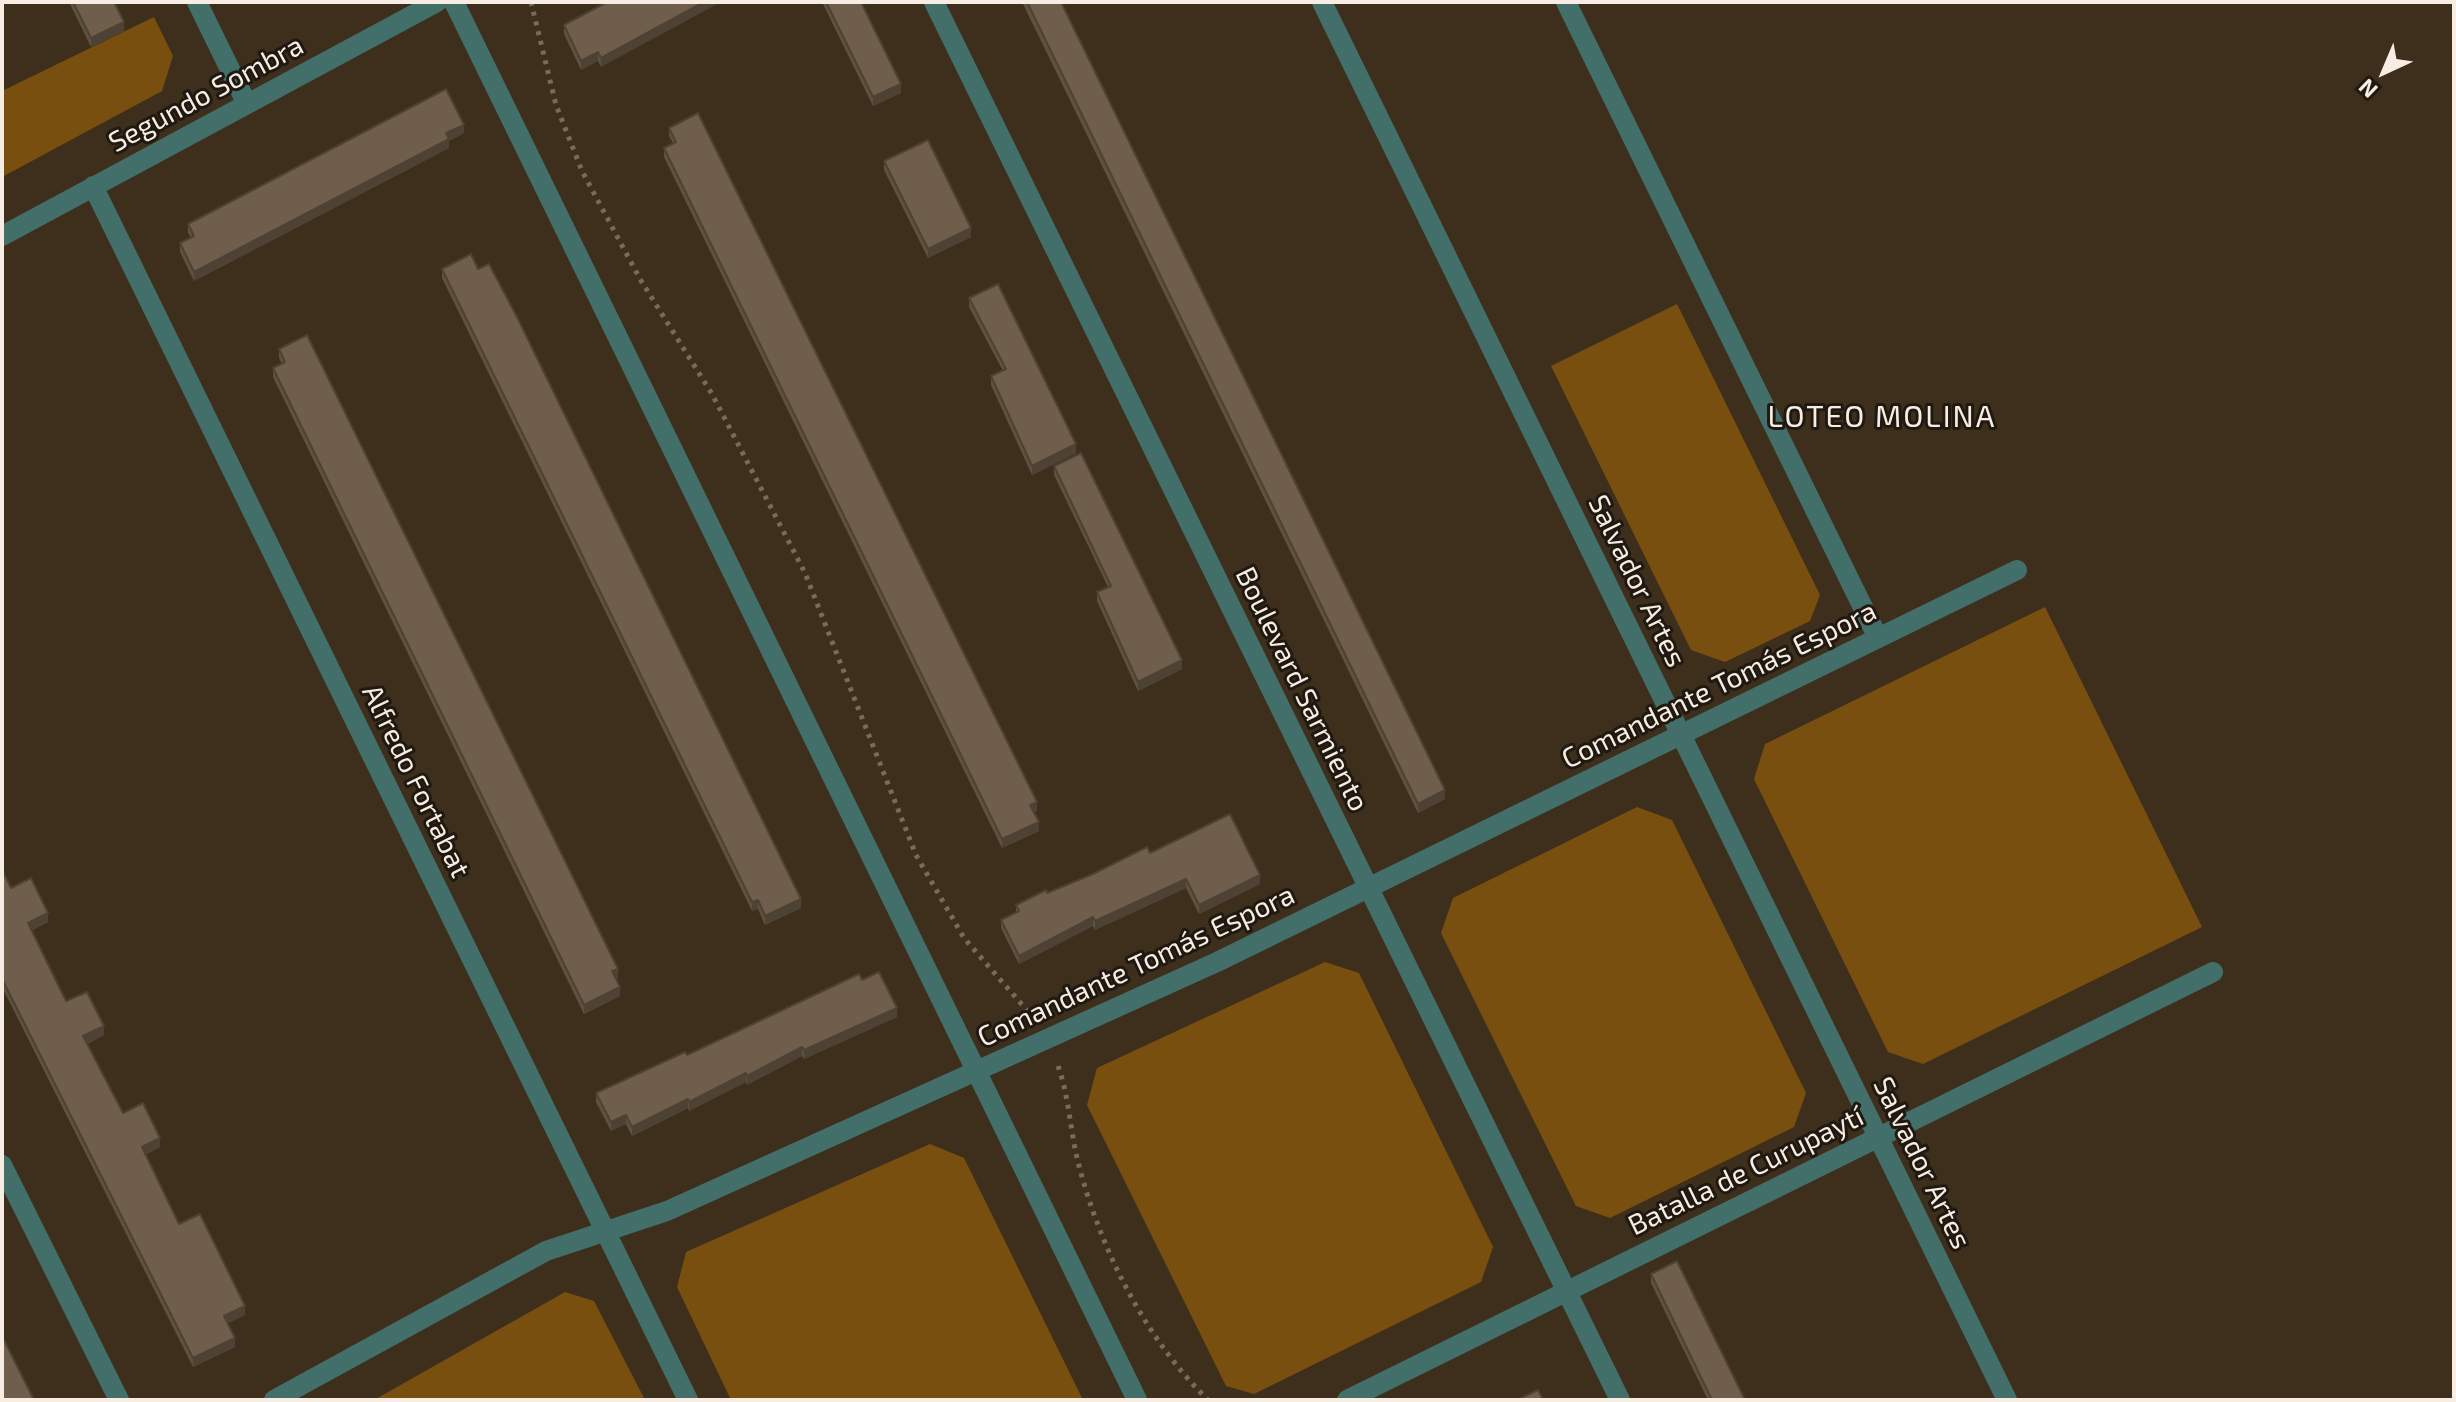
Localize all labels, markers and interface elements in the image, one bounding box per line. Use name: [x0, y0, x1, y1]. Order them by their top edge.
street label: Segundo Sombra: [103, 29, 309, 159]
north arrow: [2344, 32, 2424, 112]
text: N: [2353, 74, 2382, 104]
district label: LOTEO MOLINA: [1768, 399, 1996, 435]
street label: Salvador Artes: [1581, 490, 1693, 672]
street label: Boulevard Sarmiento: [1228, 561, 1376, 817]
street label: Comandante Tomás Espora: [1556, 594, 1882, 776]
street label: Alfredo Fortabat: [355, 679, 477, 883]
street label: Comandante Tomás Espora: [972, 878, 1300, 1054]
street label: Salvador Artes: [1866, 1072, 1978, 1254]
street label: Batalla de Curupaytí: [1623, 1099, 1869, 1243]

